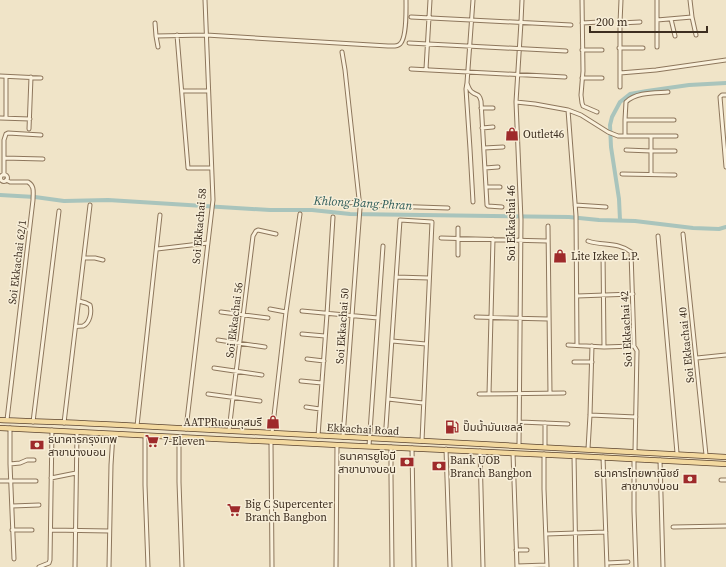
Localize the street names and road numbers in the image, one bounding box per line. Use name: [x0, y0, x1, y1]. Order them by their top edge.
street label: Soi Ekkachai 46: [504, 184, 519, 261]
street label: Soi Ekkachai 58: [189, 187, 210, 265]
street label: Soi Ekkachai 62/1: [5, 219, 30, 305]
street label: Soi Ekkachai 56: [222, 281, 247, 359]
street label: Soi Ekkachai 50: [332, 287, 353, 365]
street label: Soi Ekkachai 42: [617, 290, 636, 367]
street label: Soi Ekkachai 40: [675, 306, 698, 384]
street label: Ekkachai Road: [326, 420, 400, 439]

